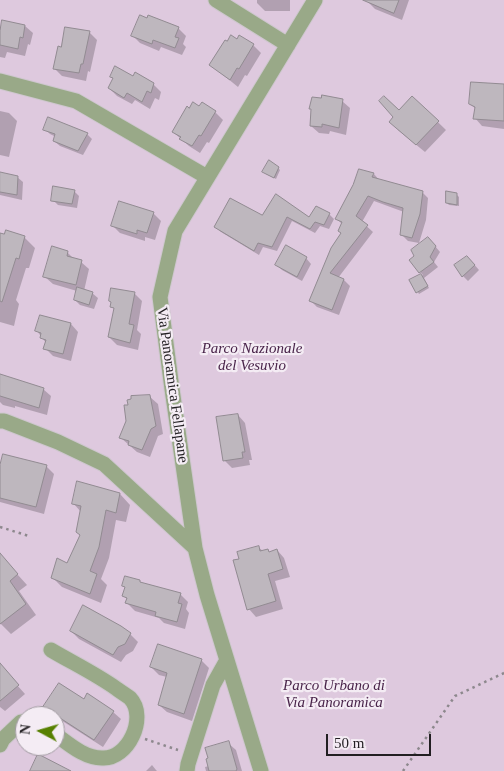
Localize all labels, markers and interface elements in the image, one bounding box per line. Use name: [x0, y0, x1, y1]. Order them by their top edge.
street label: Via Panoramica Fellapane: [152, 306, 192, 464]
park label: Parco Nazionale del Vesuvio: [202, 340, 302, 375]
park label: Parco Urbano di Via Panoramica: [283, 677, 385, 712]
north arrow: [15, 706, 65, 756]
text: N: [18, 724, 34, 735]
scale bar: [329, 724, 434, 756]
text: 50 m: [334, 735, 364, 751]

